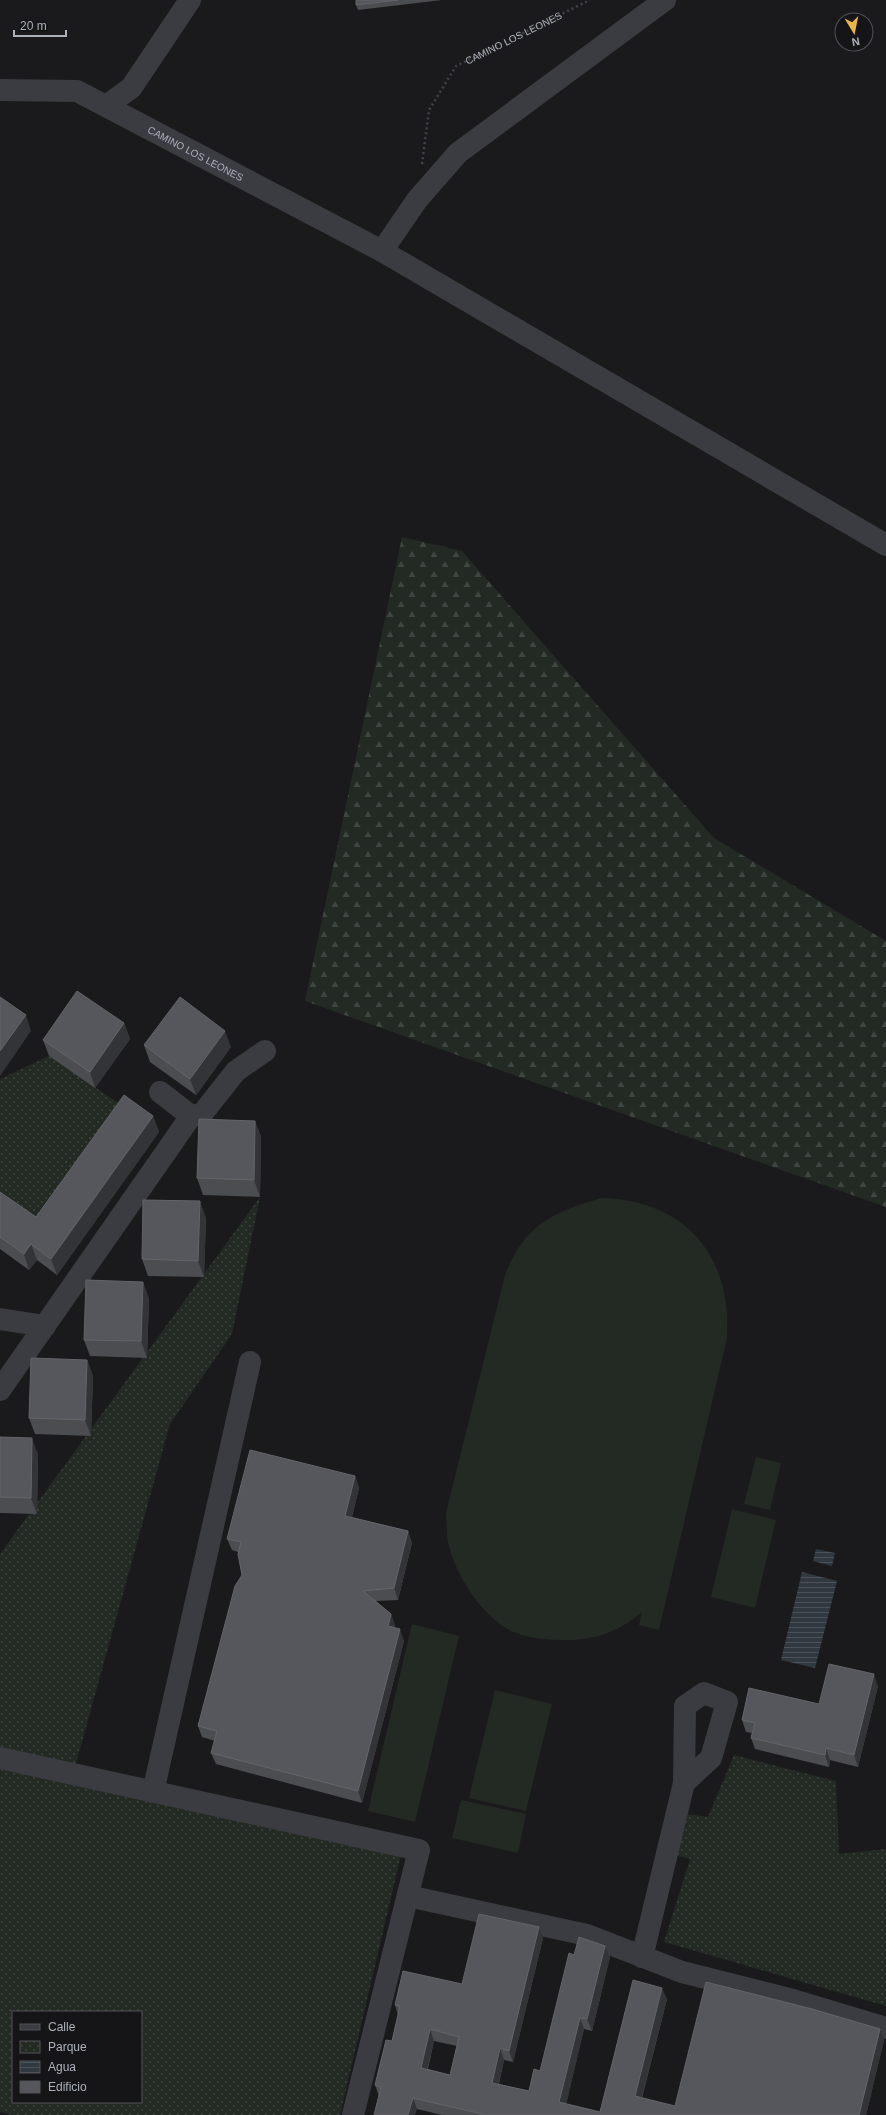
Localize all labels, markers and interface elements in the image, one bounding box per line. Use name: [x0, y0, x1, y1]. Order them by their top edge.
street label: CAMINO LOS LEONES: [463, 10, 564, 67]
scale bar: [14, 12, 66, 38]
north arrow: [834, 12, 874, 52]
text: 20 m: [20, 19, 47, 33]
text: N: [851, 35, 861, 48]
street label: CAMINO LOS LEONES: [146, 124, 245, 183]
legend: [12, 2011, 142, 2103]
text: Calle: [48, 2020, 76, 2034]
text: Parque: [48, 2040, 87, 2054]
text: Agua: [48, 2060, 76, 2074]
text: Edificio: [48, 2080, 87, 2094]

